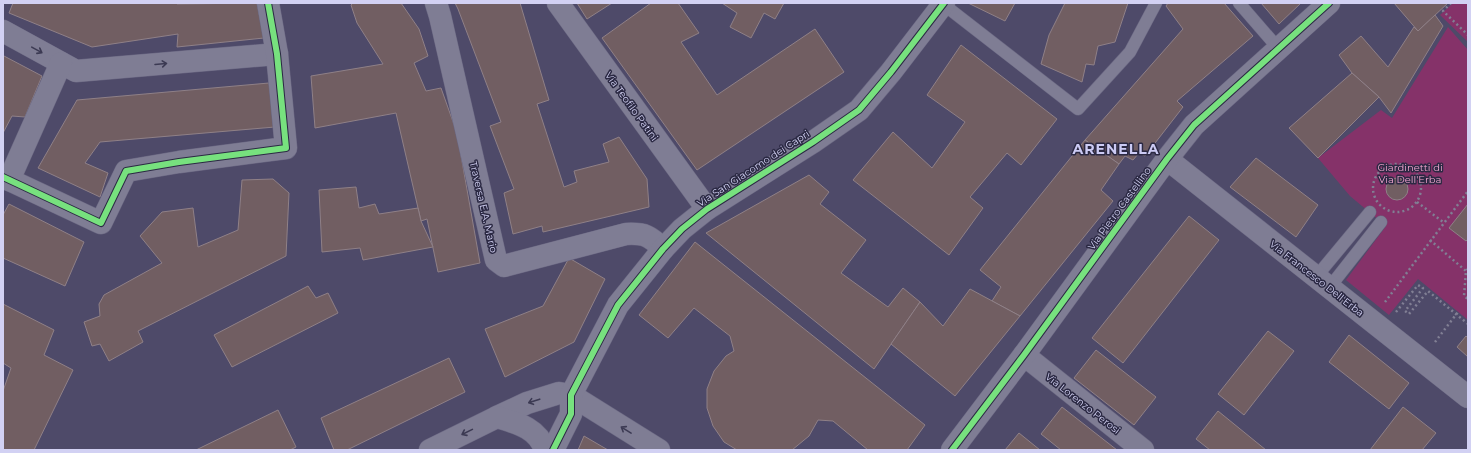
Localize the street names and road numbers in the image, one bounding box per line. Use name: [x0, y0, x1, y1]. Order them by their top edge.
street label: Via Teofilo Patini: [602, 69, 661, 143]
street label: Via San Giacomo dei Capri: [695, 127, 812, 210]
street label: Traversa E.A. Mario: [467, 160, 500, 254]
street label: Via Pietro Castellino: [1085, 164, 1154, 252]
street label: Via Francesco Dell'Erba: [1267, 237, 1367, 319]
street label: Via Lorenzo Perosi: [1043, 370, 1123, 437]

